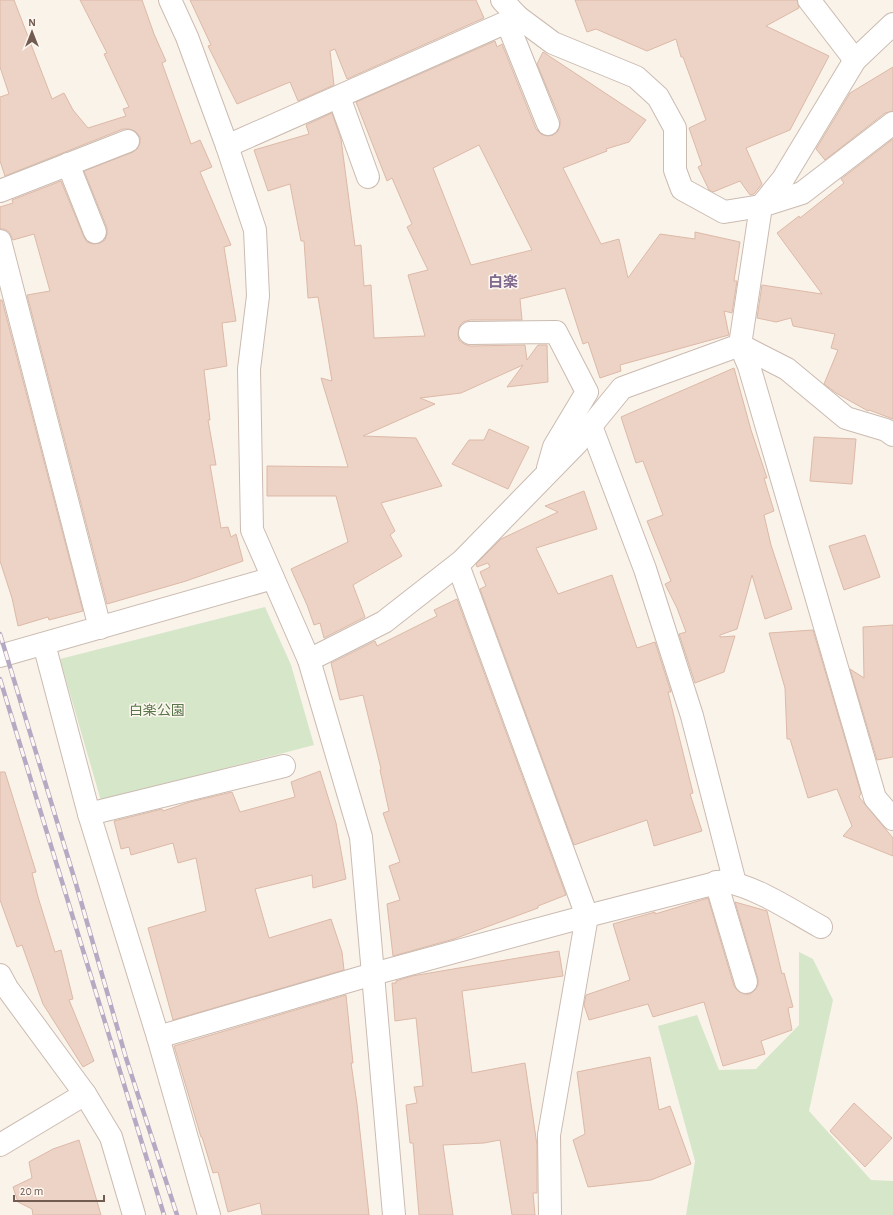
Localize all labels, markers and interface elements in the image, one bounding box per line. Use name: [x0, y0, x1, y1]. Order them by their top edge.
north arrow: [12, 12, 52, 52]
text: N: [28, 17, 36, 28]
district label: 白楽: [488, 273, 518, 290]
park label: 白楽公園: [129, 703, 185, 718]
scale bar: [14, 1177, 104, 1203]
text: 20 m: [20, 1185, 43, 1197]

